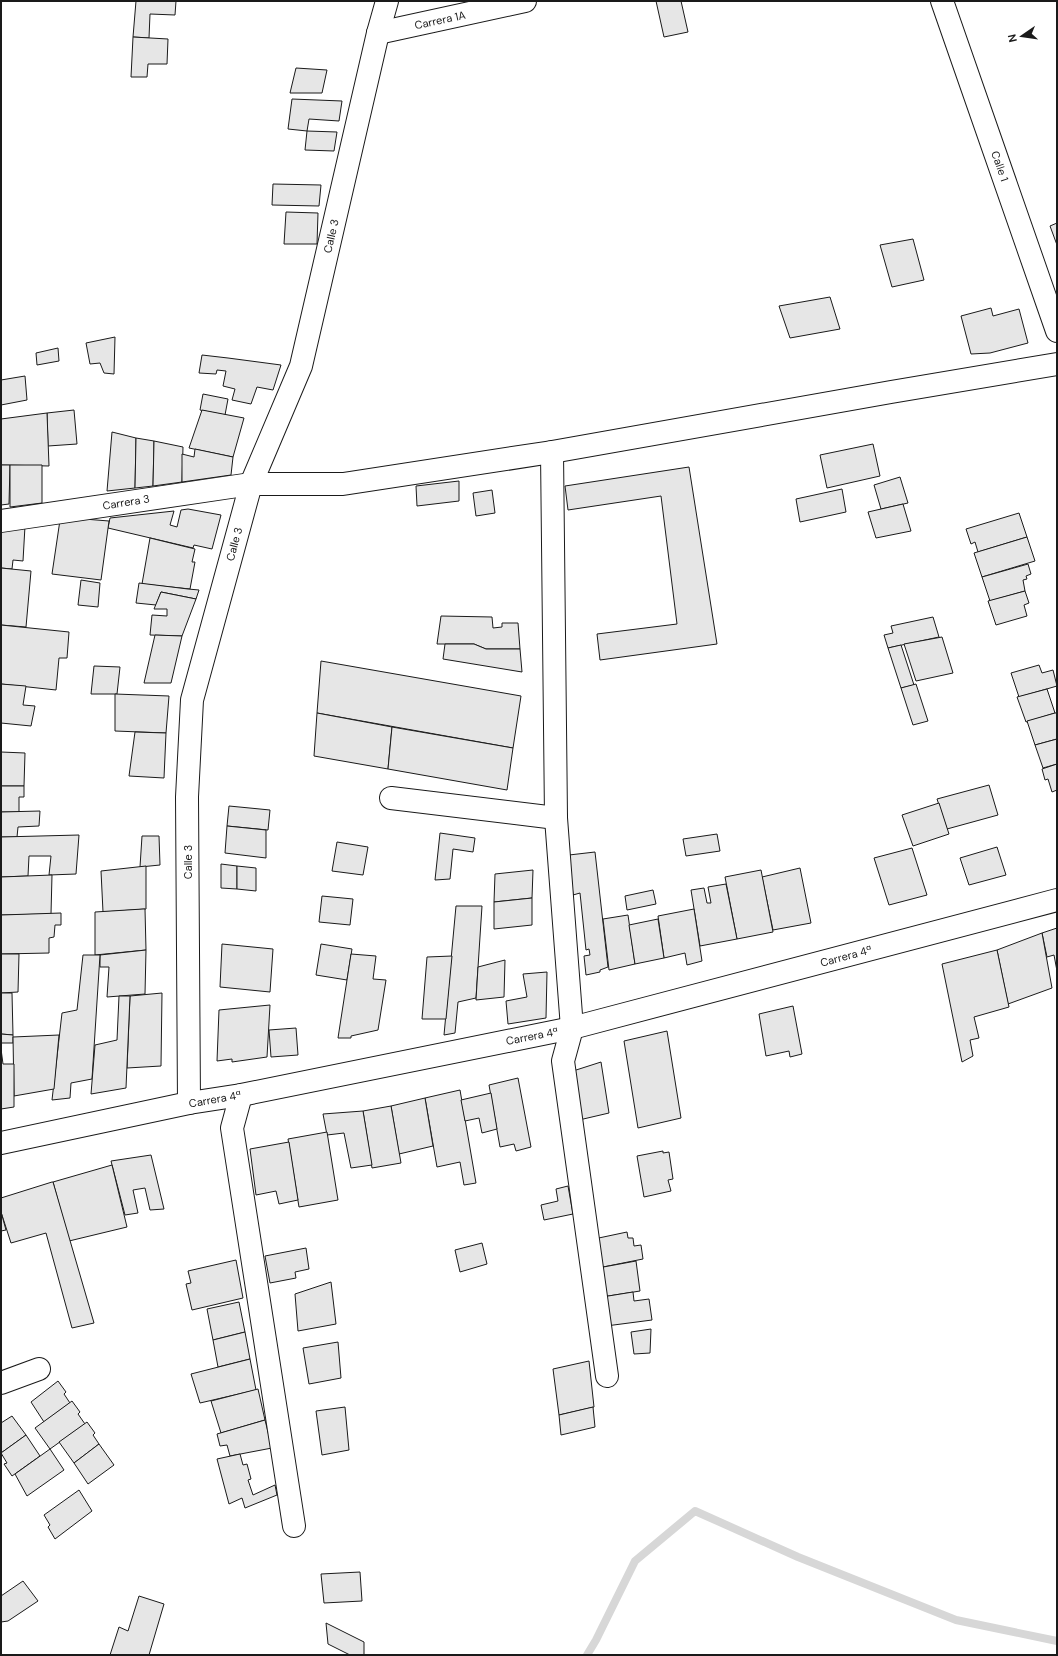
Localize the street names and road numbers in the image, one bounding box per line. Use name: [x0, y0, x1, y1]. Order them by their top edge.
street label: Carrera 1A: [413, 8, 467, 32]
street label: Calle 1: [988, 149, 1012, 183]
street label: Calle 3: [320, 218, 342, 254]
street label: Carrera 3: [101, 491, 151, 513]
street label: Calle 3: [223, 526, 245, 562]
street label: Calle 3: [181, 845, 195, 879]
street label: Carrera 4ª: [819, 942, 873, 970]
street label: Carrera 4ª: [505, 1024, 559, 1048]
street label: Carrera 4ª: [188, 1088, 242, 1110]

